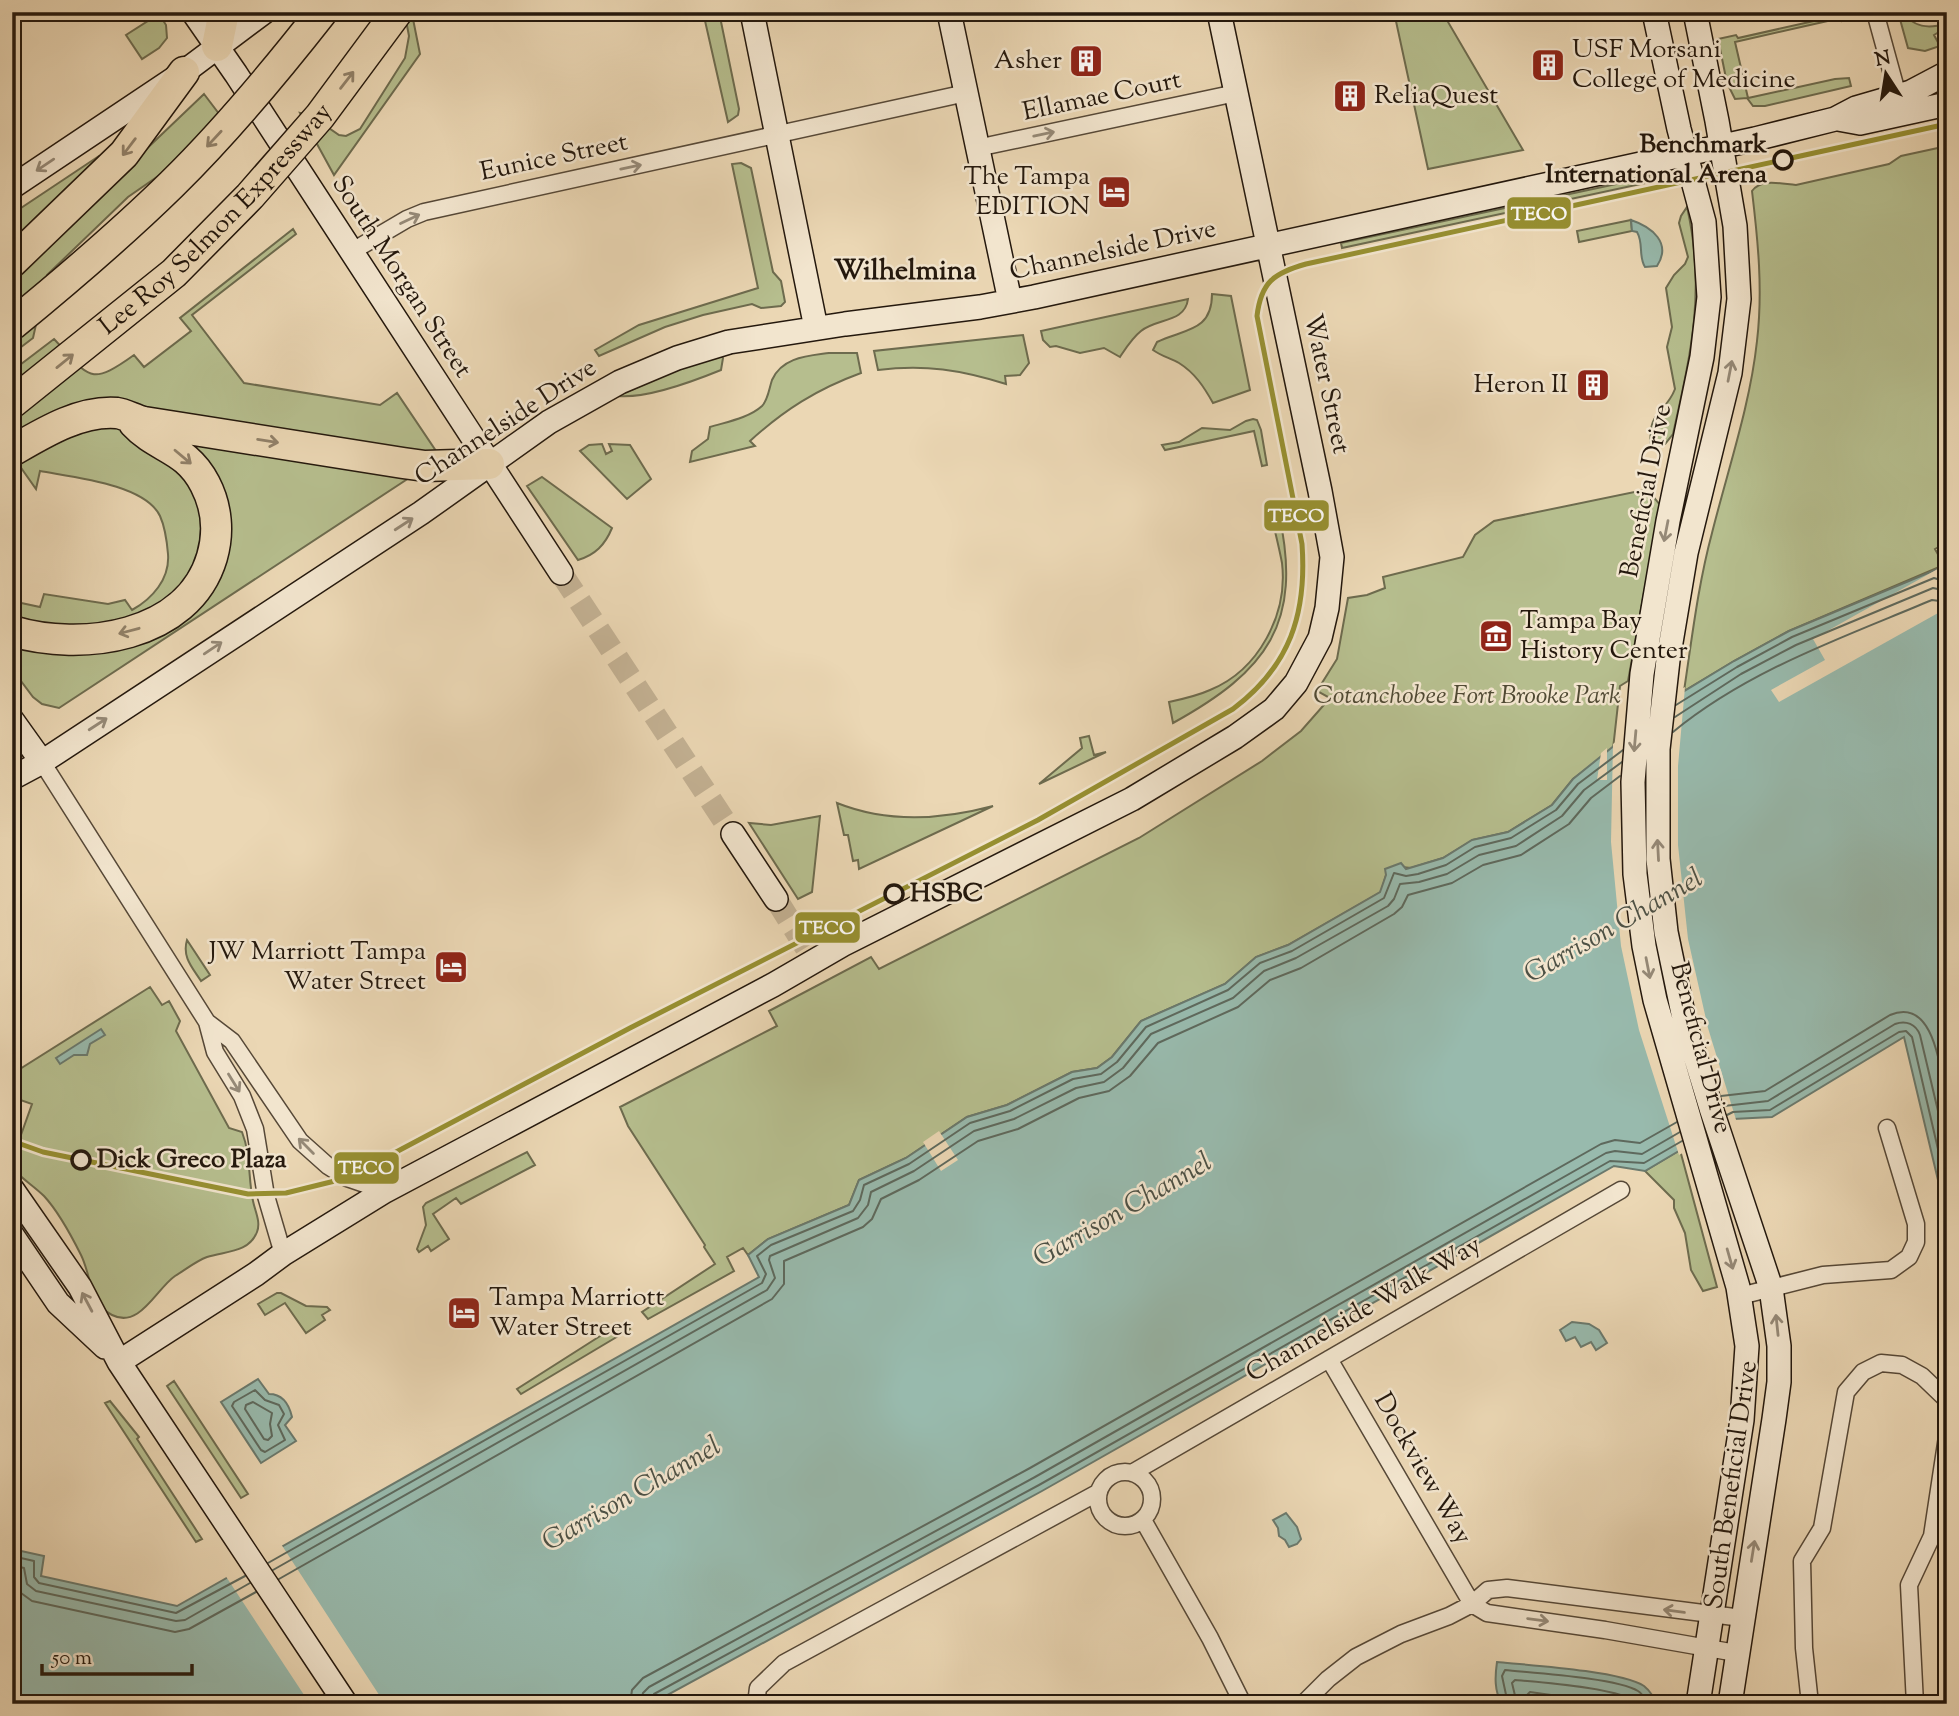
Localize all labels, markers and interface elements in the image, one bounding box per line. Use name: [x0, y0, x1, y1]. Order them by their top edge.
place label: USF Morsani College of Medicine: [1572, 32, 1796, 99]
north arrow: [1850, 38, 1920, 108]
building icon: Asher: [1067, 42, 1105, 80]
place label: Asher: [994, 43, 1062, 80]
text: N: [1873, 45, 1893, 75]
building icon: USF Morsani College of Medicine: [1529, 46, 1567, 84]
street label: Ellamae Court: [1019, 62, 1185, 132]
one-way arrow: [340, 71, 355, 90]
building icon: ReliaQuest: [1331, 77, 1369, 115]
place label: ReliaQuest: [1374, 78, 1498, 115]
street label: Lee Roy Selmon Expressway: [91, 96, 342, 345]
street label: Eunice Street: [477, 124, 631, 192]
one-way arrow: [1032, 127, 1055, 141]
place label: Benchmark International Arena: [1545, 127, 1768, 194]
one-way arrow: [206, 130, 223, 147]
one-way arrow: [121, 137, 136, 155]
marker: Benchmark International Arena: [1773, 150, 1793, 170]
one-way arrow: [36, 158, 56, 172]
one-way arrow: [619, 159, 642, 173]
place label: The Tampa EDITION: [963, 159, 1090, 226]
street label: South Morgan Street: [322, 169, 480, 386]
hotel icon: The Tampa EDITION: [1095, 173, 1133, 211]
line badge: TECO: [1506, 196, 1572, 230]
text: TECO: [1511, 202, 1567, 229]
one-way arrow: [399, 211, 420, 225]
street label: Channelside Drive: [1006, 211, 1220, 291]
district label: Wilhelmina: [834, 252, 976, 292]
street label: Water Street: [1293, 310, 1359, 458]
street label: Channelside Drive: [408, 350, 604, 496]
one-way arrow: [56, 353, 74, 368]
one-way arrow: [1724, 360, 1737, 383]
building icon: Heron II: [1574, 366, 1612, 404]
place label: Heron II: [1473, 367, 1568, 404]
street label: Beneficial Drive: [1612, 401, 1682, 581]
one-way arrow: [256, 435, 279, 448]
one-way arrow: [174, 449, 192, 465]
line badge: TECO: [1263, 499, 1330, 532]
text: TECO: [1268, 504, 1324, 531]
one-way arrow: [394, 516, 413, 531]
one-way arrow: [1659, 520, 1672, 542]
place label: Tampa Bay History Center: [1520, 603, 1688, 670]
museum icon: Tampa Bay History Center: [1477, 617, 1515, 655]
one-way arrow: [118, 626, 140, 639]
one-way arrow: [203, 641, 223, 655]
park label: Cotanchobee Fort Brooke Park: [1313, 678, 1621, 715]
one-way arrow: [88, 717, 108, 731]
one-way arrow: [1628, 730, 1641, 752]
one-way arrow: [1652, 839, 1665, 862]
water label: Garrison Channel: [1517, 860, 1711, 994]
place label: HSBC: [910, 876, 983, 913]
marker: HSBC: [884, 884, 904, 904]
line badge: TECO: [794, 911, 861, 944]
text: TECO: [799, 916, 855, 943]
place label: JW Marriott Tampa Water Street: [207, 934, 426, 1001]
hotel icon: JW Marriott Tampa Water Street: [432, 948, 470, 986]
one-way arrow: [1642, 956, 1656, 979]
street label: Beneficial Drive: [1659, 958, 1741, 1138]
one-way arrow: [228, 1073, 242, 1093]
one-way arrow: [298, 1138, 315, 1155]
place label: Dick Greco Plaza: [97, 1142, 287, 1179]
water label: Garrison Channel: [1026, 1144, 1220, 1278]
marker: Dick Greco Plaza: [71, 1150, 91, 1170]
line badge: TECO: [333, 1151, 400, 1185]
text: TECO: [338, 1156, 394, 1183]
street label: Channelside Walk Way: [1240, 1227, 1488, 1393]
one-way arrow: [1725, 1247, 1738, 1269]
place label: Tampa Marriott Water Street: [489, 1280, 664, 1347]
one-way arrow: [80, 1292, 94, 1312]
hotel icon: Tampa Marriott Water Street: [445, 1294, 483, 1332]
one-way arrow: [1770, 1314, 1783, 1337]
street label: South Beneficial Drive: [1696, 1358, 1768, 1612]
street label: Dockview Way: [1364, 1386, 1480, 1552]
water label: Garrison Channel: [535, 1428, 729, 1562]
one-way arrow: [1747, 1540, 1760, 1563]
one-way arrow: [1663, 1604, 1686, 1617]
one-way arrow: [1526, 1614, 1549, 1627]
scale bar: [42, 1632, 192, 1676]
text: 50 m: [51, 1644, 92, 1674]

